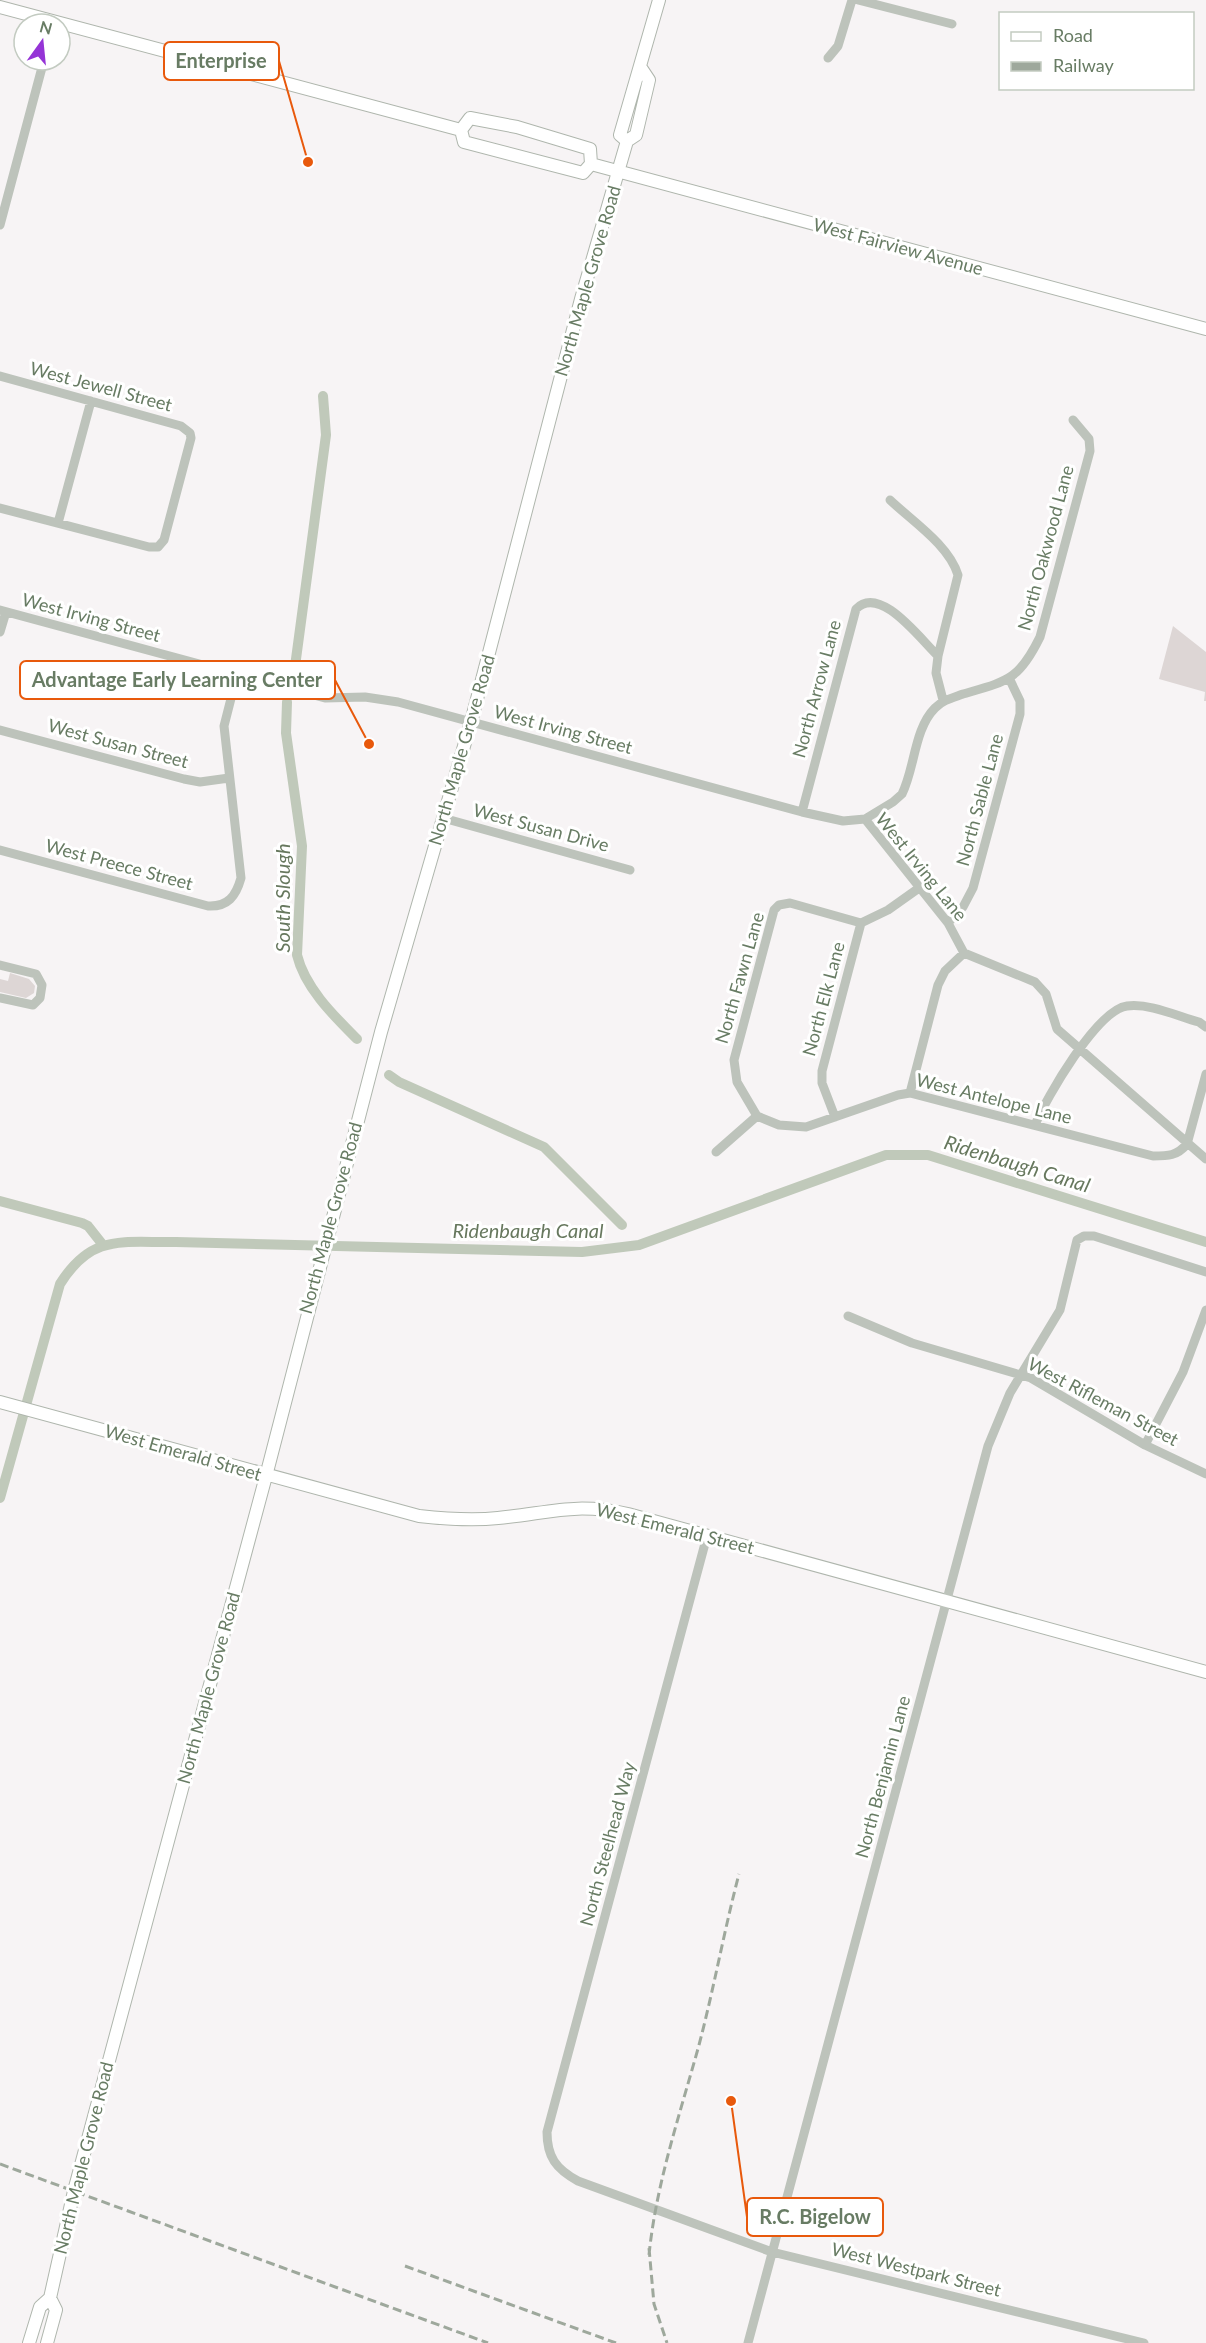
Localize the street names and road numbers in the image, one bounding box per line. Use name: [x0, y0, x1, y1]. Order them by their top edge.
street label: North Maple Grove Road: [549, 183, 625, 379]
street label: West Fairview Avenue: [811, 213, 986, 279]
street label: West Jewell Street: [28, 356, 175, 416]
street label: North Oakwood Lane: [1012, 463, 1078, 633]
street label: West Irving Street: [20, 588, 163, 646]
street label: North Arrow Lane: [787, 617, 845, 760]
street label: North Maple Grove Road: [423, 652, 499, 848]
street label: West Irving Street: [492, 700, 635, 758]
street label: West Susan Street: [46, 714, 191, 772]
street label: North Sable Lane: [951, 731, 1007, 868]
street label: West Susan Drive: [471, 798, 612, 856]
street label: West Irving Lane: [871, 808, 972, 925]
street label: West Preece Street: [43, 834, 196, 894]
street label: North Fawn Lane: [710, 909, 768, 1046]
street label: North Elk Lane: [797, 939, 849, 1058]
street label: West Antelope Lane: [914, 1068, 1074, 1128]
street label: North Maple Grove Road: [294, 1120, 366, 1316]
street label: West Rifleman Street: [1024, 1352, 1183, 1450]
street label: West Emerald Street: [102, 1419, 265, 1485]
street label: West Emerald Street: [594, 1498, 757, 1558]
street label: North Maple Grove Road: [172, 1590, 244, 1786]
street label: North Benjamin Lane: [850, 1693, 914, 1860]
street label: North Steelhead Way: [575, 1759, 640, 1928]
street label: North Maple Grove Road: [48, 2059, 118, 2256]
street label: West Westpark Street: [829, 2237, 1004, 2301]

